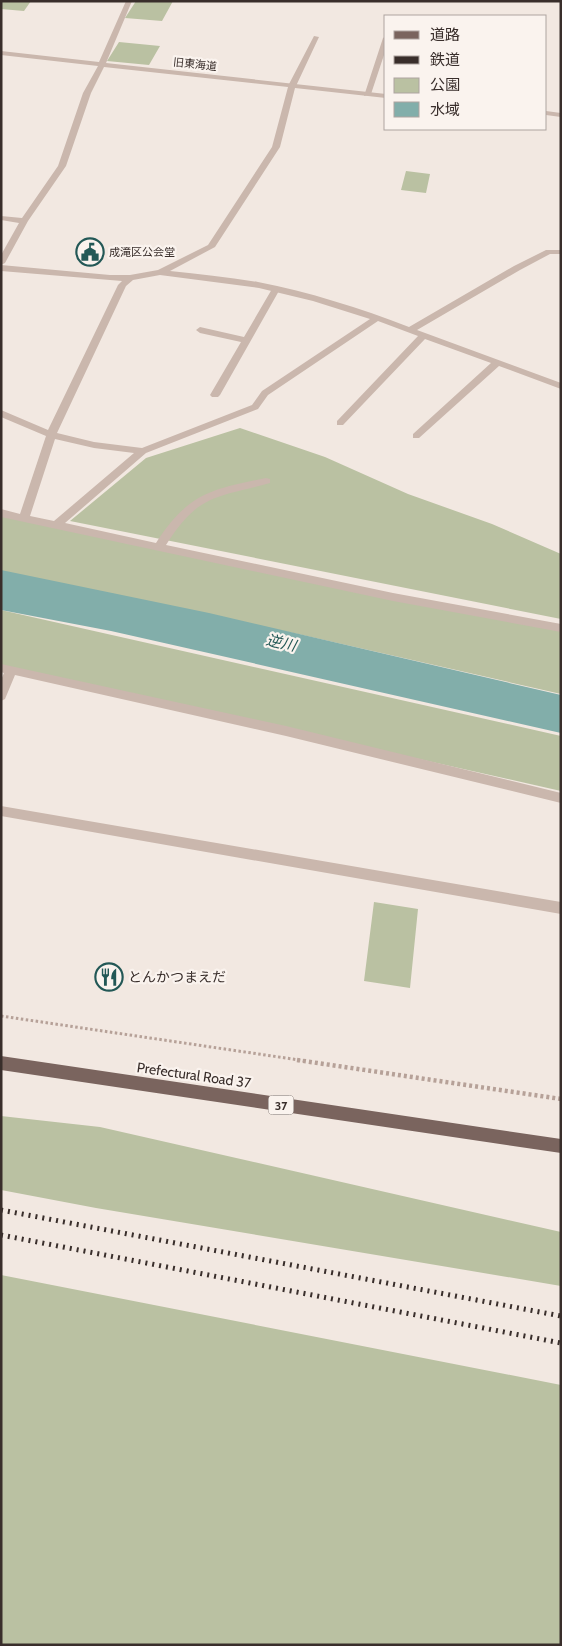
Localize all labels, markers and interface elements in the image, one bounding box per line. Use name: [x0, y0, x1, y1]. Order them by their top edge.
legend: [384, 15, 547, 130]
text: 道路: [430, 26, 460, 44]
text: 鉄道: [430, 51, 460, 69]
street label: 旧東海道: [172, 55, 218, 73]
text: 公園: [430, 76, 460, 94]
text: 水域: [430, 101, 460, 119]
public building icon: 成滝区公会堂: [75, 237, 105, 267]
place label: 成滝区公会堂: [109, 245, 175, 259]
water label: 逆川: [264, 631, 300, 656]
restaurant icon: とんかつまえだ: [94, 962, 124, 992]
place label: とんかつまえだ: [128, 968, 226, 986]
street label: Prefectural Road 37: [136, 1058, 252, 1092]
road number: 37: [268, 1096, 294, 1114]

